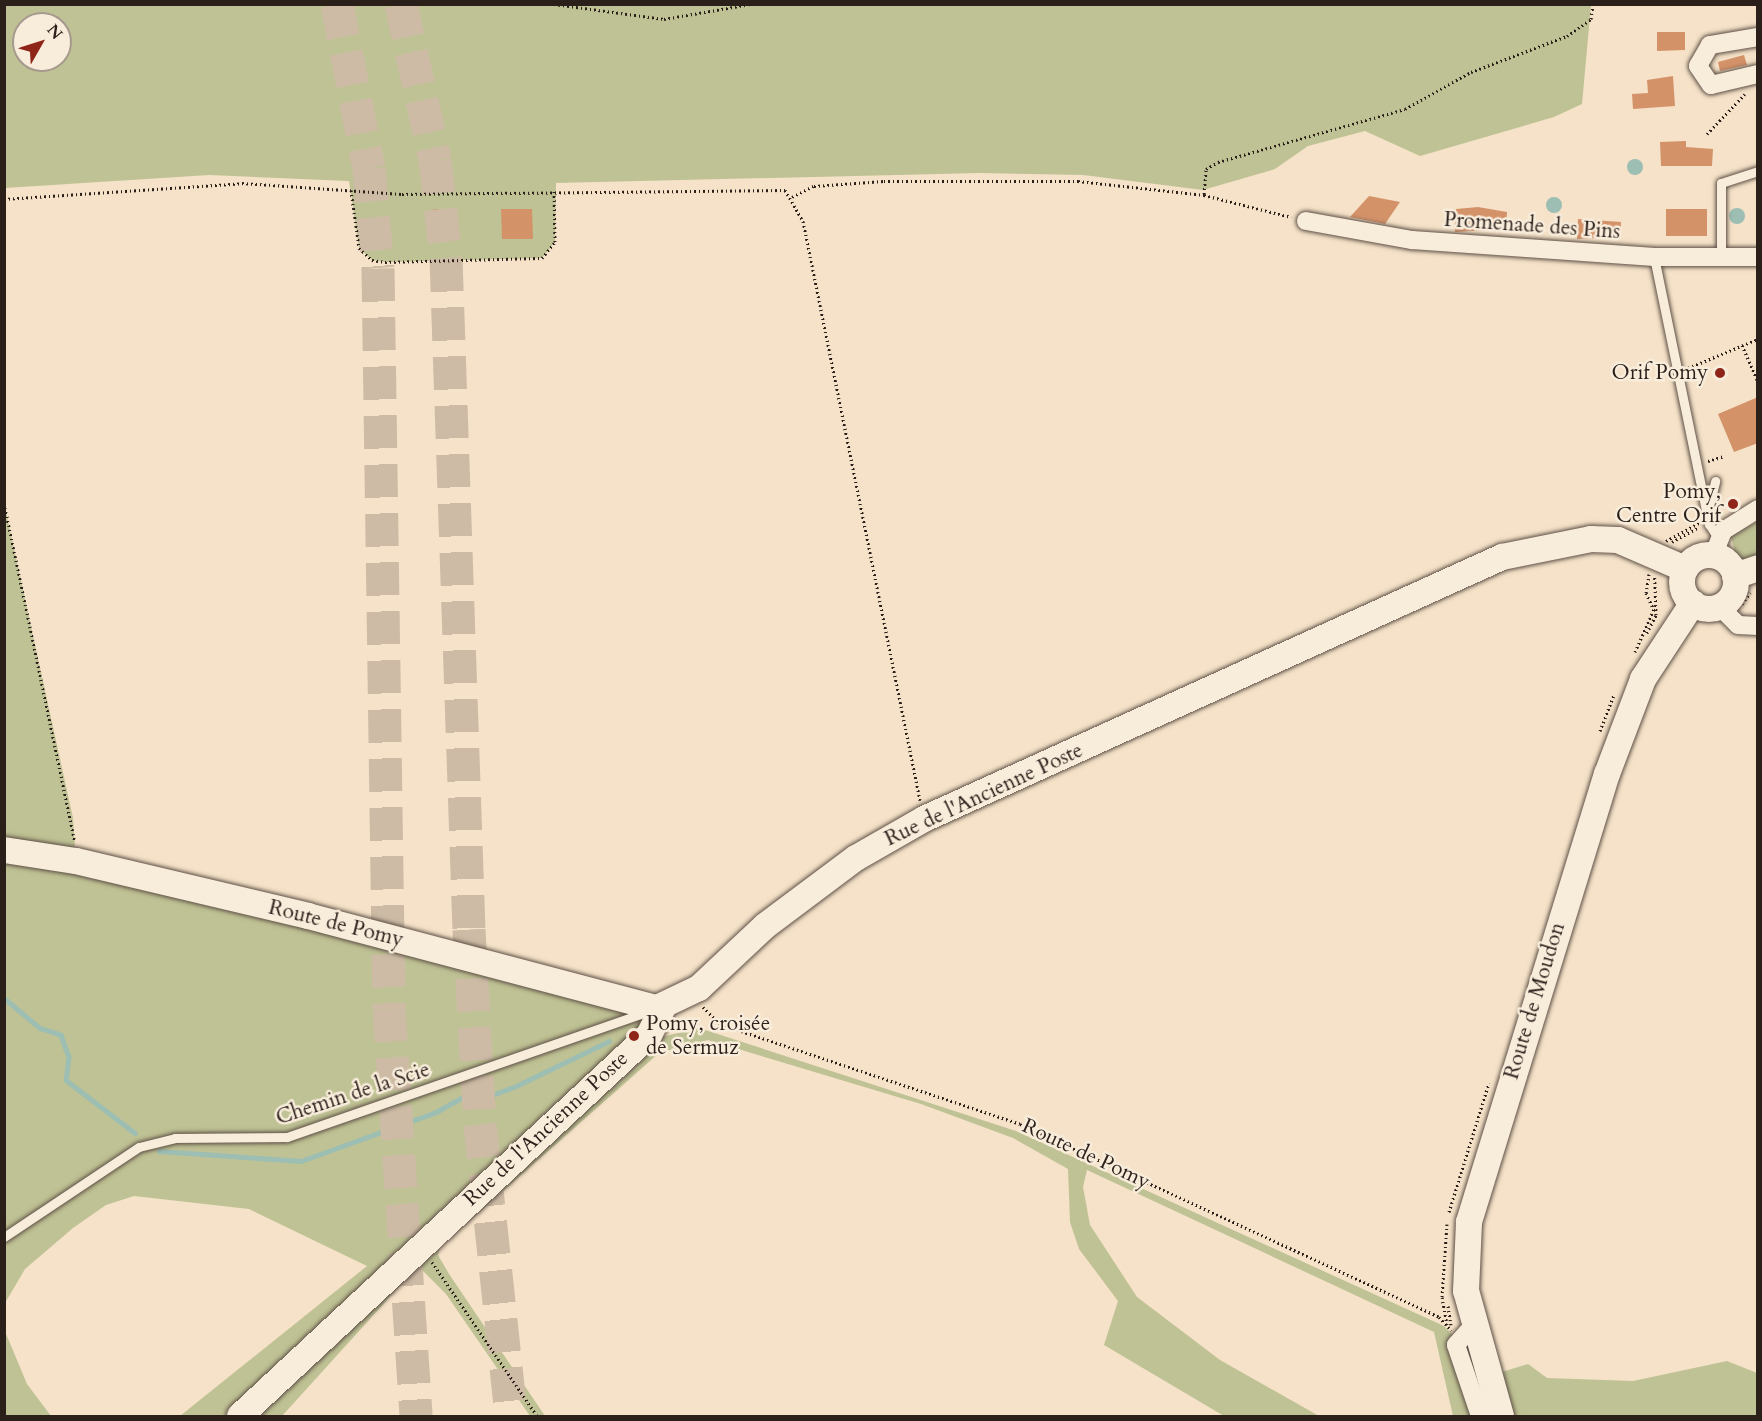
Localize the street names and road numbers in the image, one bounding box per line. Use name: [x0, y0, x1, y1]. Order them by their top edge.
street label: Promenade des Pins: [1443, 207, 1621, 245]
street label: Rue de l'Ancienne Poste: [881, 738, 1087, 852]
street label: Route de Pomy: [266, 895, 406, 953]
street label: Route de Moudon: [1499, 920, 1571, 1082]
street label: Rue de l'Ancienne Poste: [459, 1046, 633, 1212]
street label: Chemin de la Scie: [273, 1057, 433, 1131]
street label: Route de Pomy: [1018, 1113, 1154, 1195]

